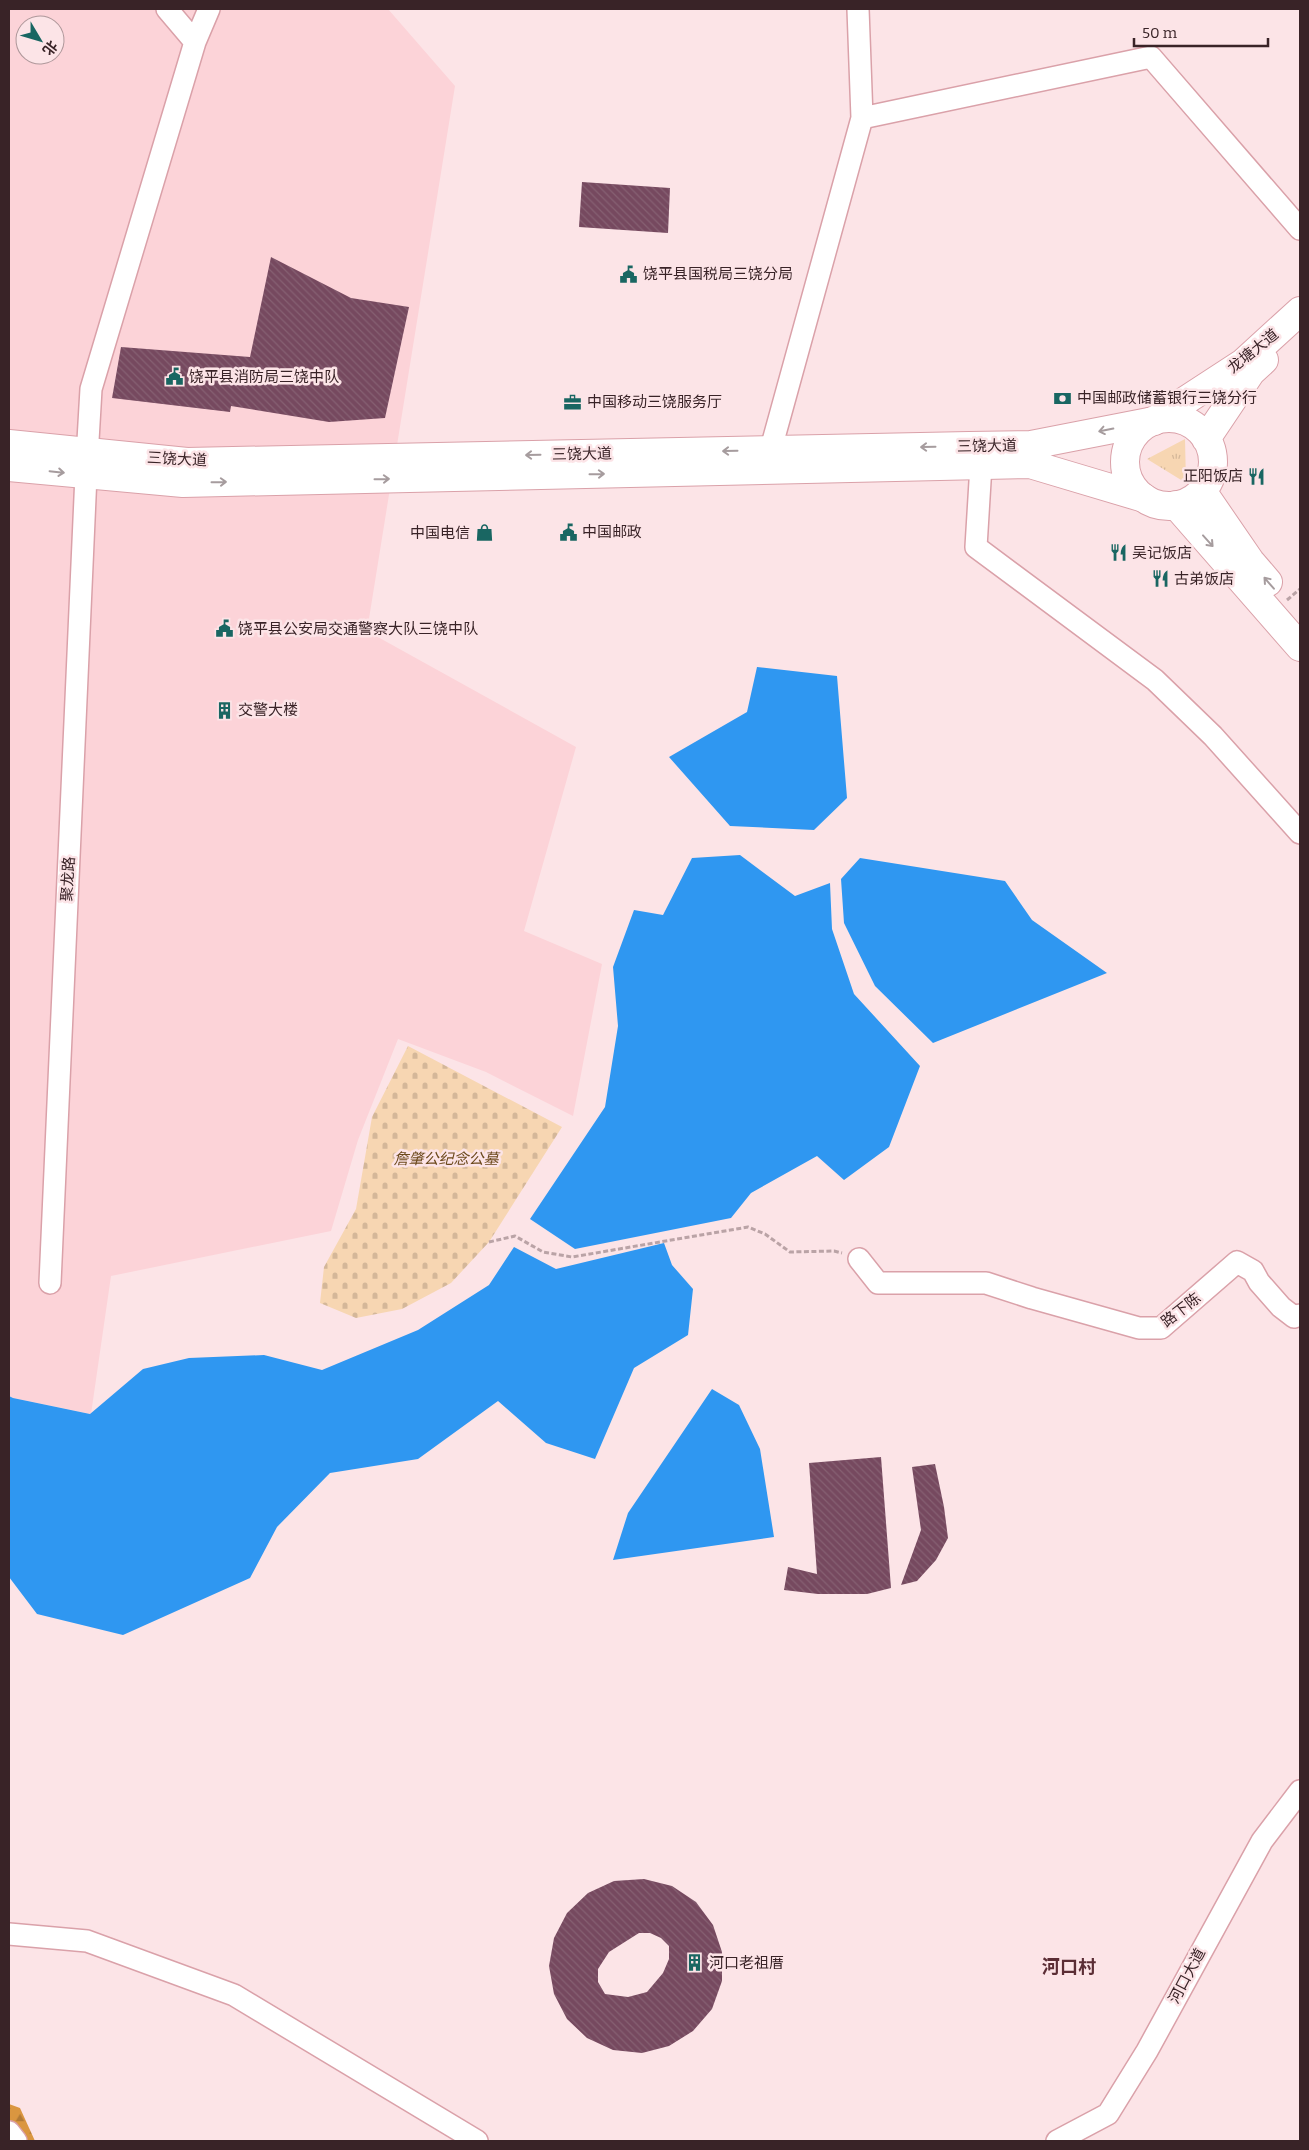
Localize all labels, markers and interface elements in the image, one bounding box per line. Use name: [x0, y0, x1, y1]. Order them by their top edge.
north arrow: [15, 15, 65, 65]
scale bar: [1134, 15, 1268, 47]
text: 50 m: [1142, 24, 1178, 42]
text: 北: [39, 37, 61, 58]
public building icon: 饶平县国税局三饶分局: [619, 264, 639, 284]
place label: 饶平县国税局三饶分局: [643, 265, 793, 283]
street label: 龙塘大道: [1224, 325, 1282, 377]
public building icon: 饶平县消防局三饶中队: [165, 367, 185, 387]
place label: 饶平县消防局三饶中队: [189, 368, 339, 386]
bank icon: 中国邮政储蓄银行三饶分行: [1053, 388, 1073, 408]
place label: 中国邮政储蓄银行三饶分行: [1077, 389, 1257, 407]
office icon: 中国移动三饶服务厅: [563, 392, 583, 412]
place label: 中国移动三饶服务厅: [587, 393, 722, 411]
one-way arrow: [1099, 426, 1115, 435]
street label: 三饶大道: [957, 436, 1017, 456]
one-way arrow: [920, 442, 936, 452]
street label: 三饶大道: [552, 444, 612, 464]
one-way arrow: [722, 446, 738, 456]
street label: 三饶大道: [147, 448, 207, 470]
one-way arrow: [525, 450, 541, 460]
restaurant icon: 正阳饭店: [1247, 466, 1267, 486]
one-way arrow: [49, 467, 65, 477]
place label: 正阳饭店: [1183, 467, 1243, 485]
one-way arrow: [588, 469, 604, 479]
one-way arrow: [374, 474, 390, 483]
one-way arrow: [211, 477, 227, 487]
public building icon: 中国邮政: [558, 522, 578, 542]
shop icon: 中国电信: [474, 523, 494, 543]
place label: 中国邮政: [582, 523, 642, 541]
place label: 中国电信: [410, 524, 470, 542]
one-way arrow: [1203, 535, 1214, 548]
restaurant icon: 吴记饭店: [1108, 543, 1128, 563]
place label: 吴记饭店: [1132, 544, 1192, 562]
restaurant icon: 古弟饭店: [1150, 569, 1170, 589]
place label: 古弟饭店: [1174, 570, 1234, 588]
one-way arrow: [1263, 576, 1274, 589]
public building icon: 饶平县公安局交通警察大队三饶中队: [214, 619, 234, 639]
place label: 饶平县公安局交通警察大队三饶中队: [238, 620, 478, 638]
building icon: 交警大楼: [214, 700, 234, 720]
place label: 交警大楼: [238, 701, 298, 719]
street label: 聚龙路: [58, 856, 78, 902]
park label: 詹肇公纪念公墓: [393, 1150, 500, 1168]
street label: 路下陈: [1158, 1289, 1204, 1331]
street label: 河口大道: [1165, 1945, 1209, 2007]
building icon: 河口老祖厝: [685, 1953, 705, 1973]
place label: 河口老祖厝: [709, 1954, 784, 1972]
district label: 河口村: [1042, 1956, 1096, 1978]

